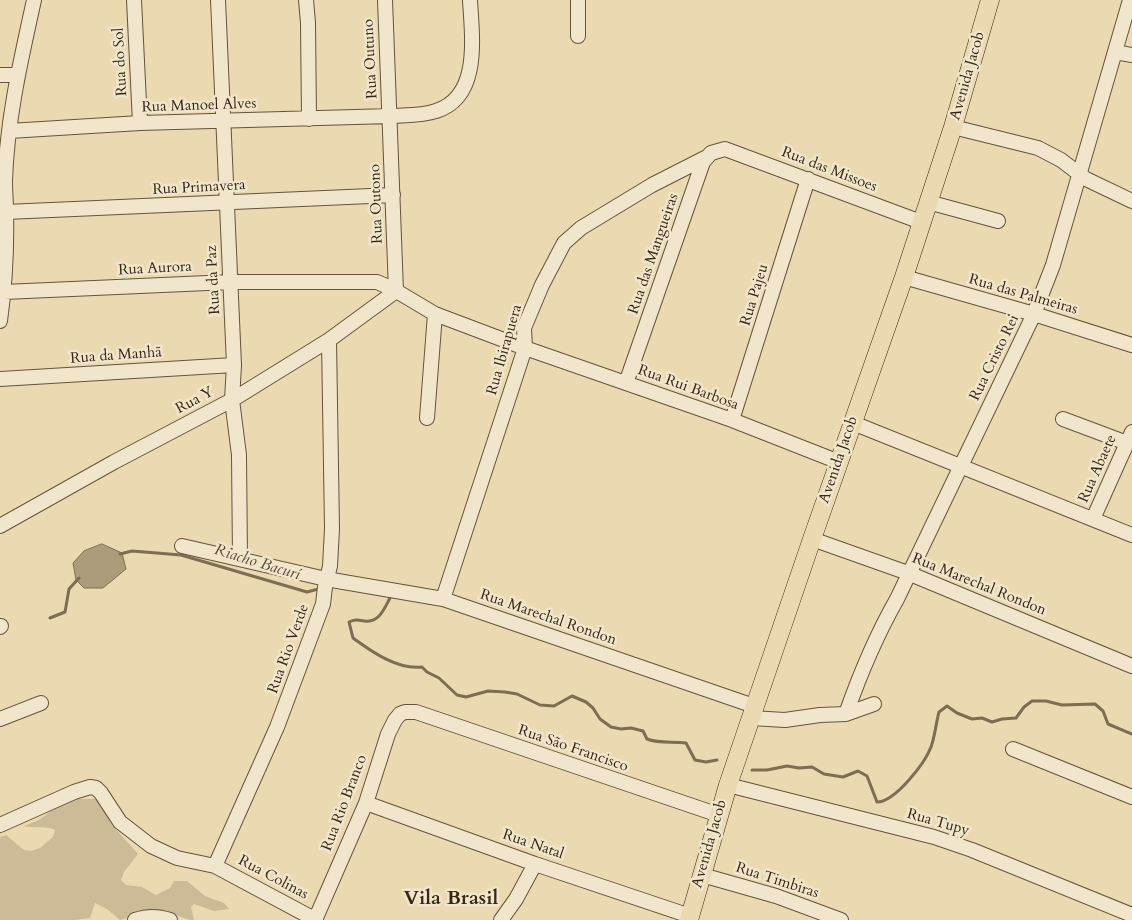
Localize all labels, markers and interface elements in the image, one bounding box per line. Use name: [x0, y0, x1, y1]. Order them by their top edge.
street label: Rua Outuno: [360, 19, 382, 99]
street label: Rua do Sol: [110, 27, 132, 97]
street label: Avenida Jacob: [947, 30, 989, 122]
street label: Rua Manoel Alves: [141, 95, 257, 117]
street label: Rua das Missoes: [779, 144, 879, 196]
street label: Rua Outono: [367, 164, 387, 244]
street label: Rua Primavera: [152, 177, 246, 199]
street label: Rua das Mangueiras: [625, 191, 683, 317]
street label: Rua da Paz: [203, 245, 225, 315]
street label: Rua Aurora: [118, 258, 192, 280]
street label: Rua Pajeu: [737, 262, 773, 328]
street label: Rua das Palmeiras: [966, 271, 1080, 319]
street label: Rua Ibirapuera: [483, 303, 527, 397]
street label: Rua Cristo Rei: [966, 312, 1024, 404]
street label: Rua da Manhã: [70, 344, 162, 368]
street label: Rua Rui Barbosa: [635, 361, 741, 415]
street label: Rua Y: [173, 384, 217, 418]
street label: Avenida Jacob: [816, 414, 862, 506]
street label: Rua Abaete: [1075, 432, 1121, 506]
water label: Riacho Bacurí: [212, 541, 302, 585]
street label: Rua Marechal Rondon: [909, 550, 1049, 620]
street label: Rua Marechal Rondon: [477, 586, 619, 650]
street label: Rua Rio Verde: [264, 602, 314, 696]
street label: Rua São Francisco: [516, 722, 630, 776]
street label: Rua Rio Branco: [318, 752, 372, 854]
street label: Avenida Jacob: [689, 798, 731, 890]
street label: Rua Tupy: [905, 805, 971, 841]
street label: Rua Natal: [500, 826, 566, 864]
street label: Rua Colinas: [235, 852, 311, 904]
street label: Rua Timbiras: [733, 859, 821, 903]
district label: Vila Brasil: [404, 887, 498, 911]

